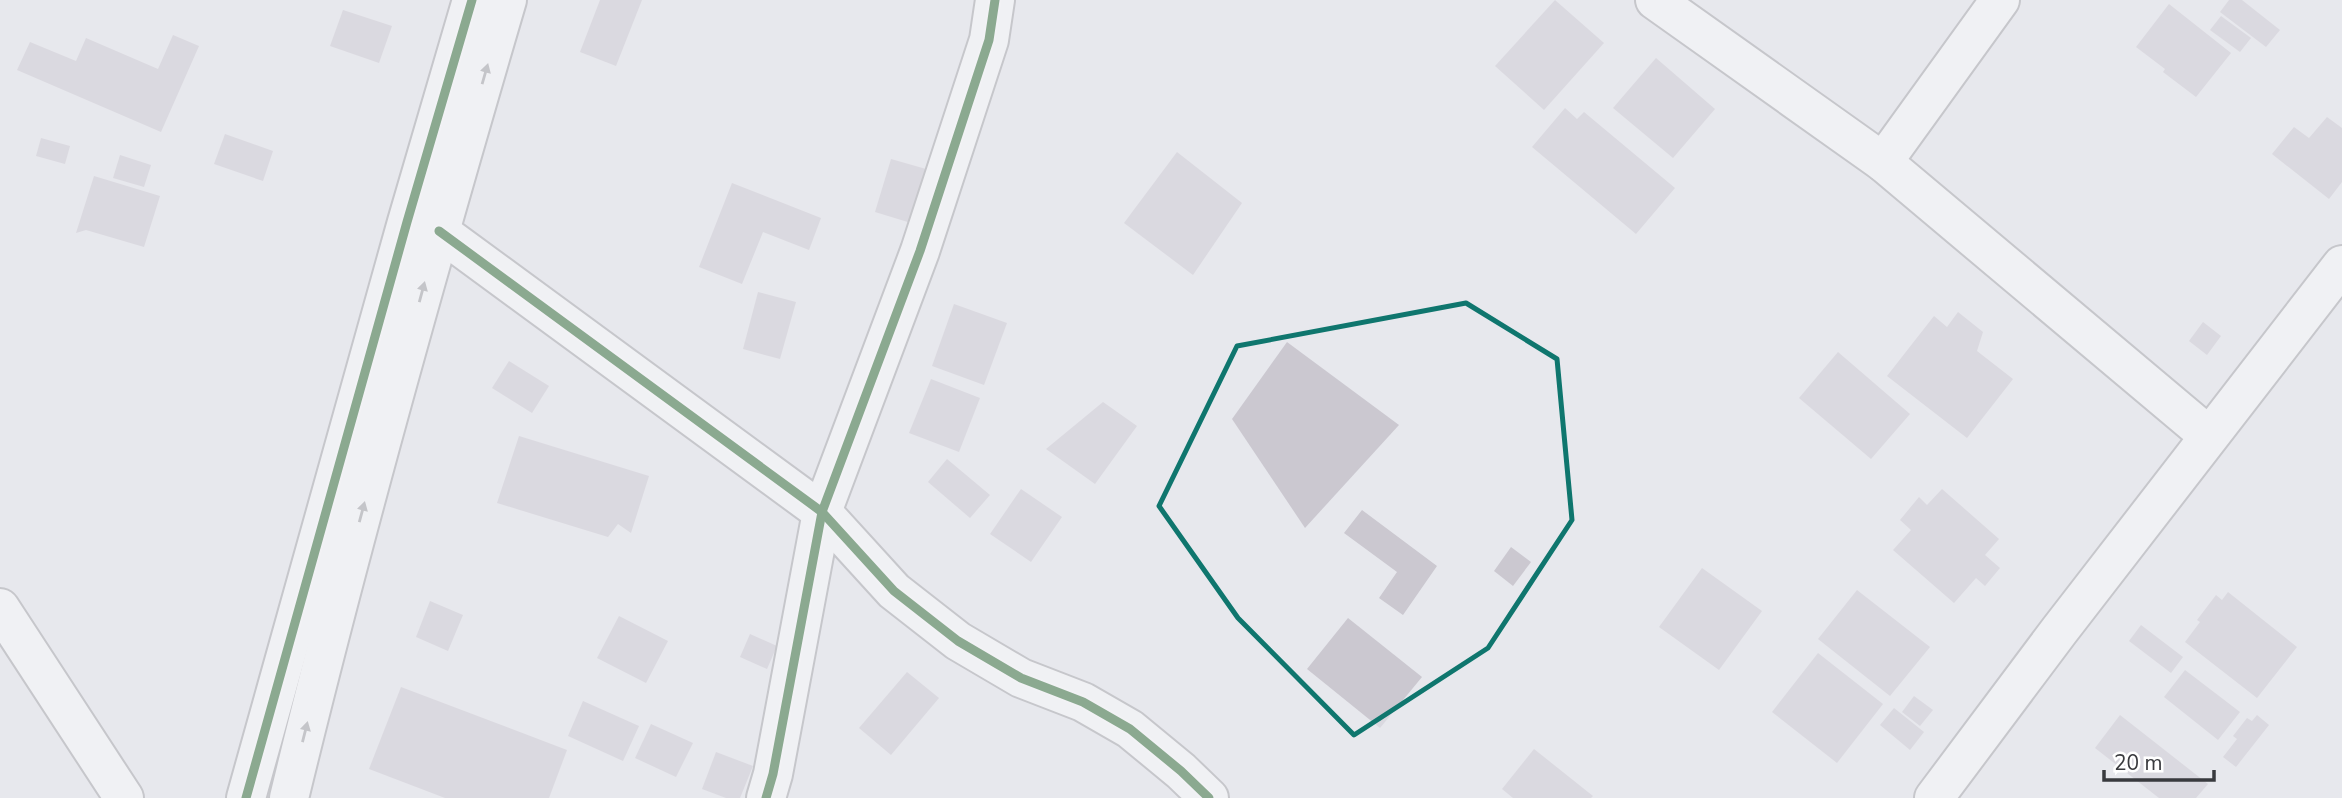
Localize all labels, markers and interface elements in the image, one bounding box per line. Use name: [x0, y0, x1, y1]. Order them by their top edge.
one-way arrow: [481, 63, 491, 84]
one-way arrow: [418, 281, 428, 302]
one-way arrow: [357, 500, 368, 522]
one-way arrow: [300, 721, 311, 743]
scale bar: [2104, 738, 2214, 782]
text: 20 m: [2114, 749, 2163, 777]

